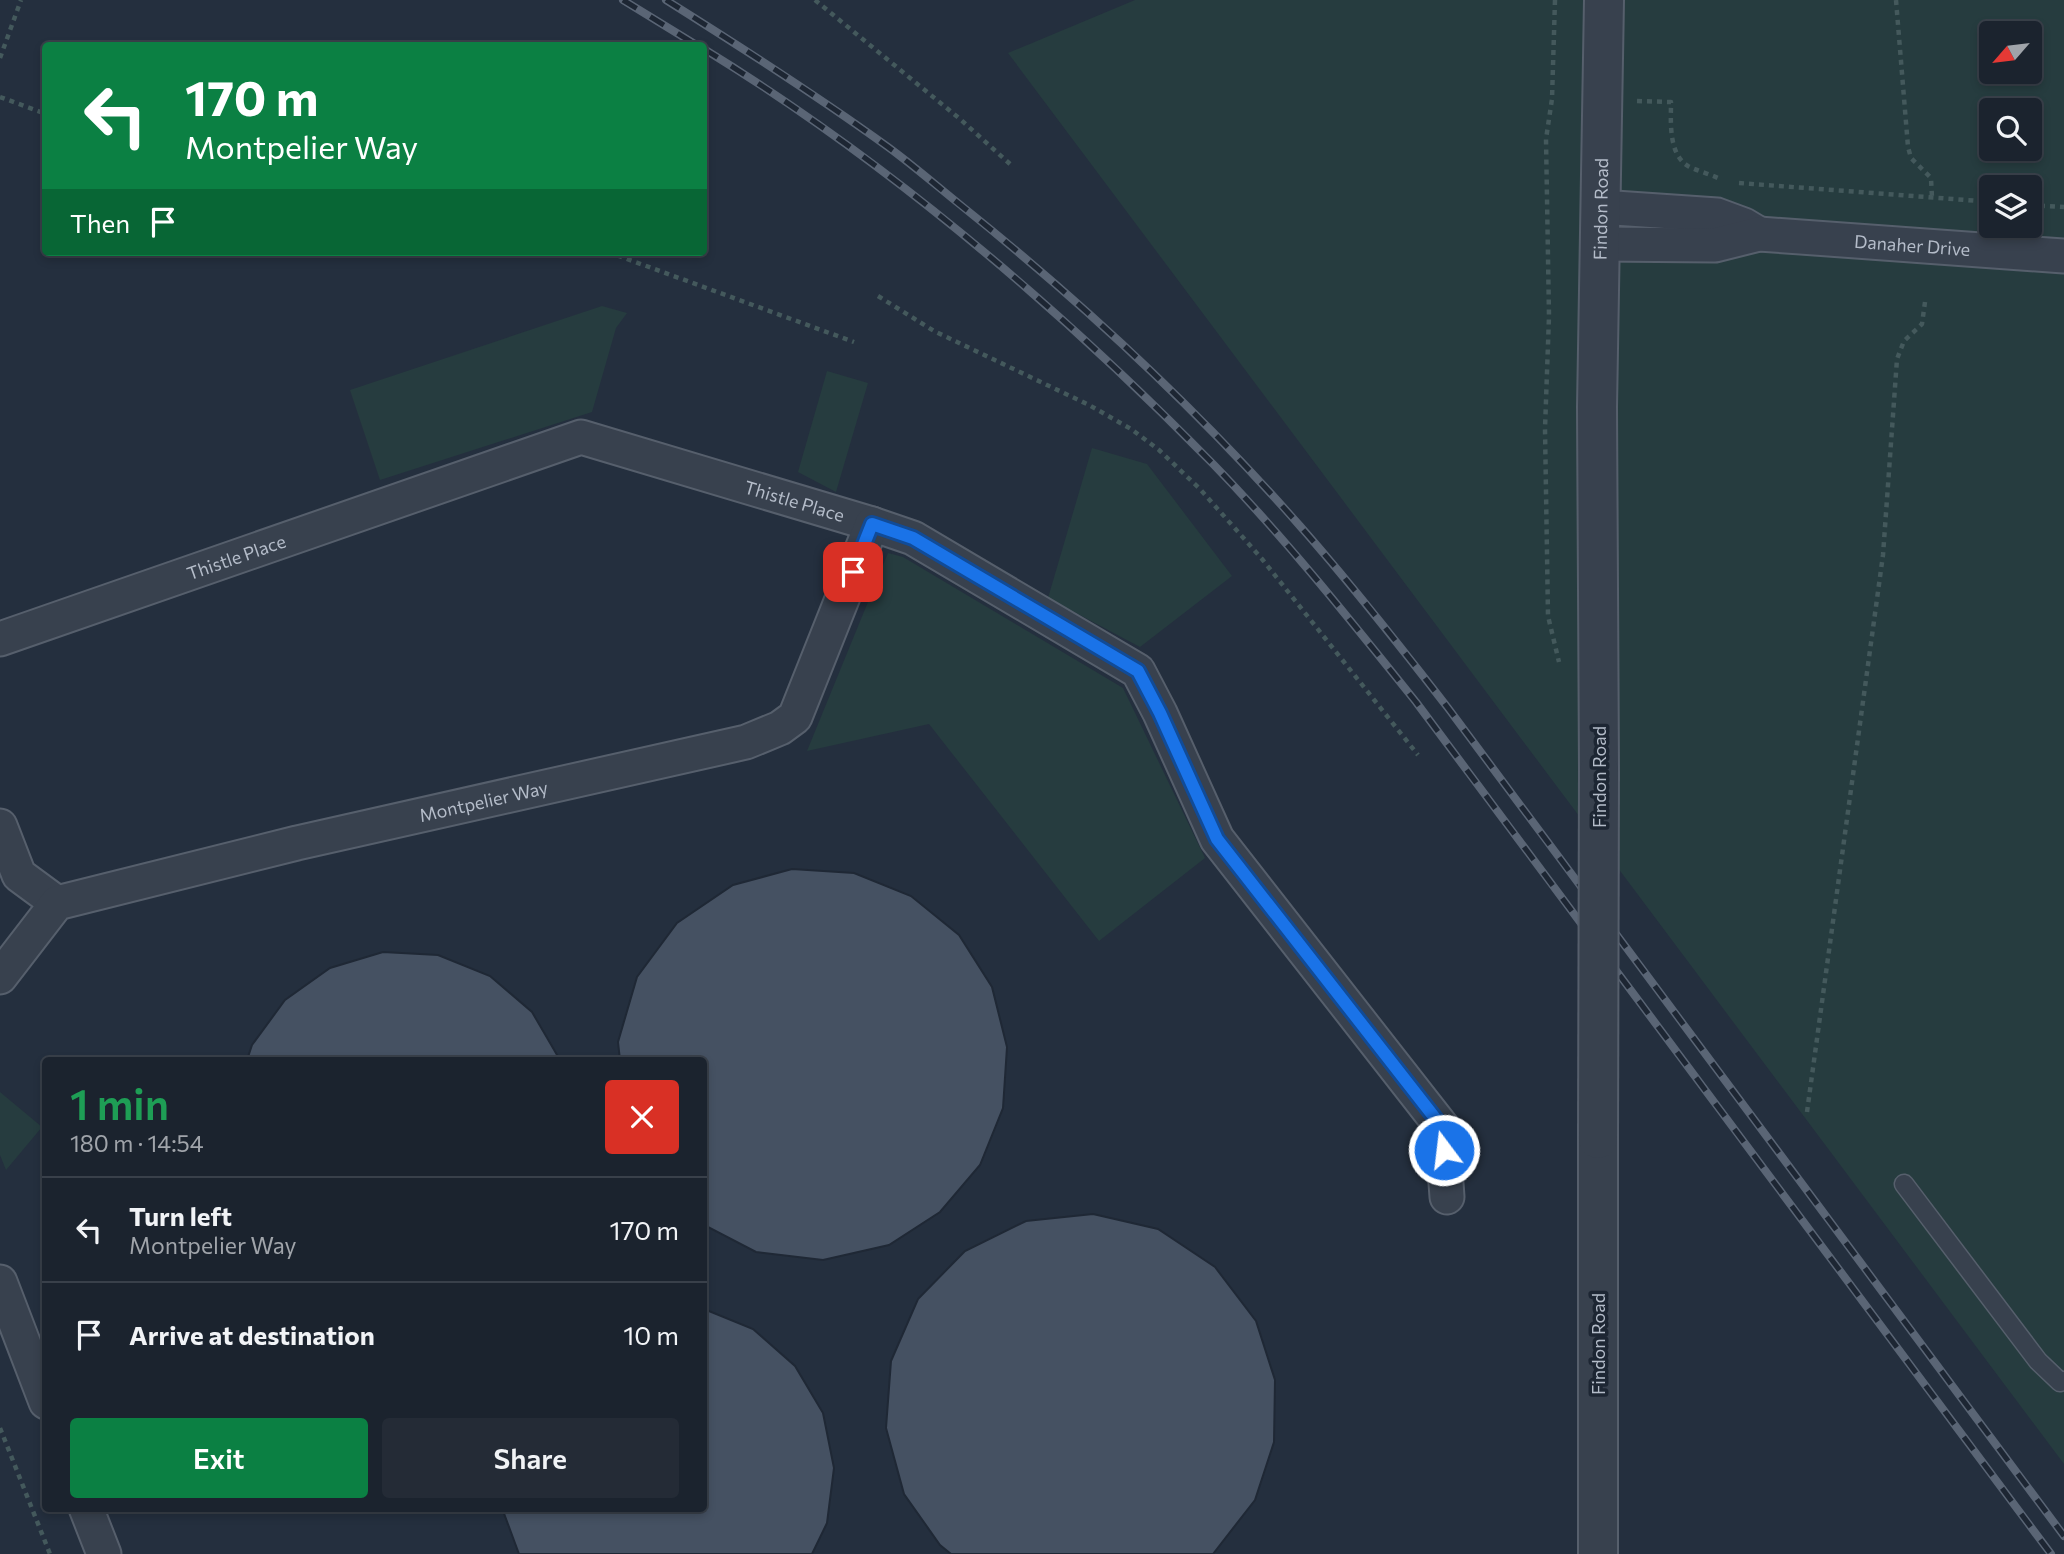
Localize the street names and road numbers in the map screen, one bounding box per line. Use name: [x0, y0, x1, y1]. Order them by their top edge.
street label: Findon Road: [1589, 158, 1612, 260]
street label: Danaher Drive: [1853, 230, 1971, 260]
street label: Thistle Place: [742, 476, 847, 526]
street label: Thistle Place: [184, 530, 289, 584]
street label: Findon Road: [1588, 726, 1610, 828]
street label: Montpelier Way: [417, 776, 550, 826]
street label: Findon Road: [1587, 1293, 1609, 1395]

